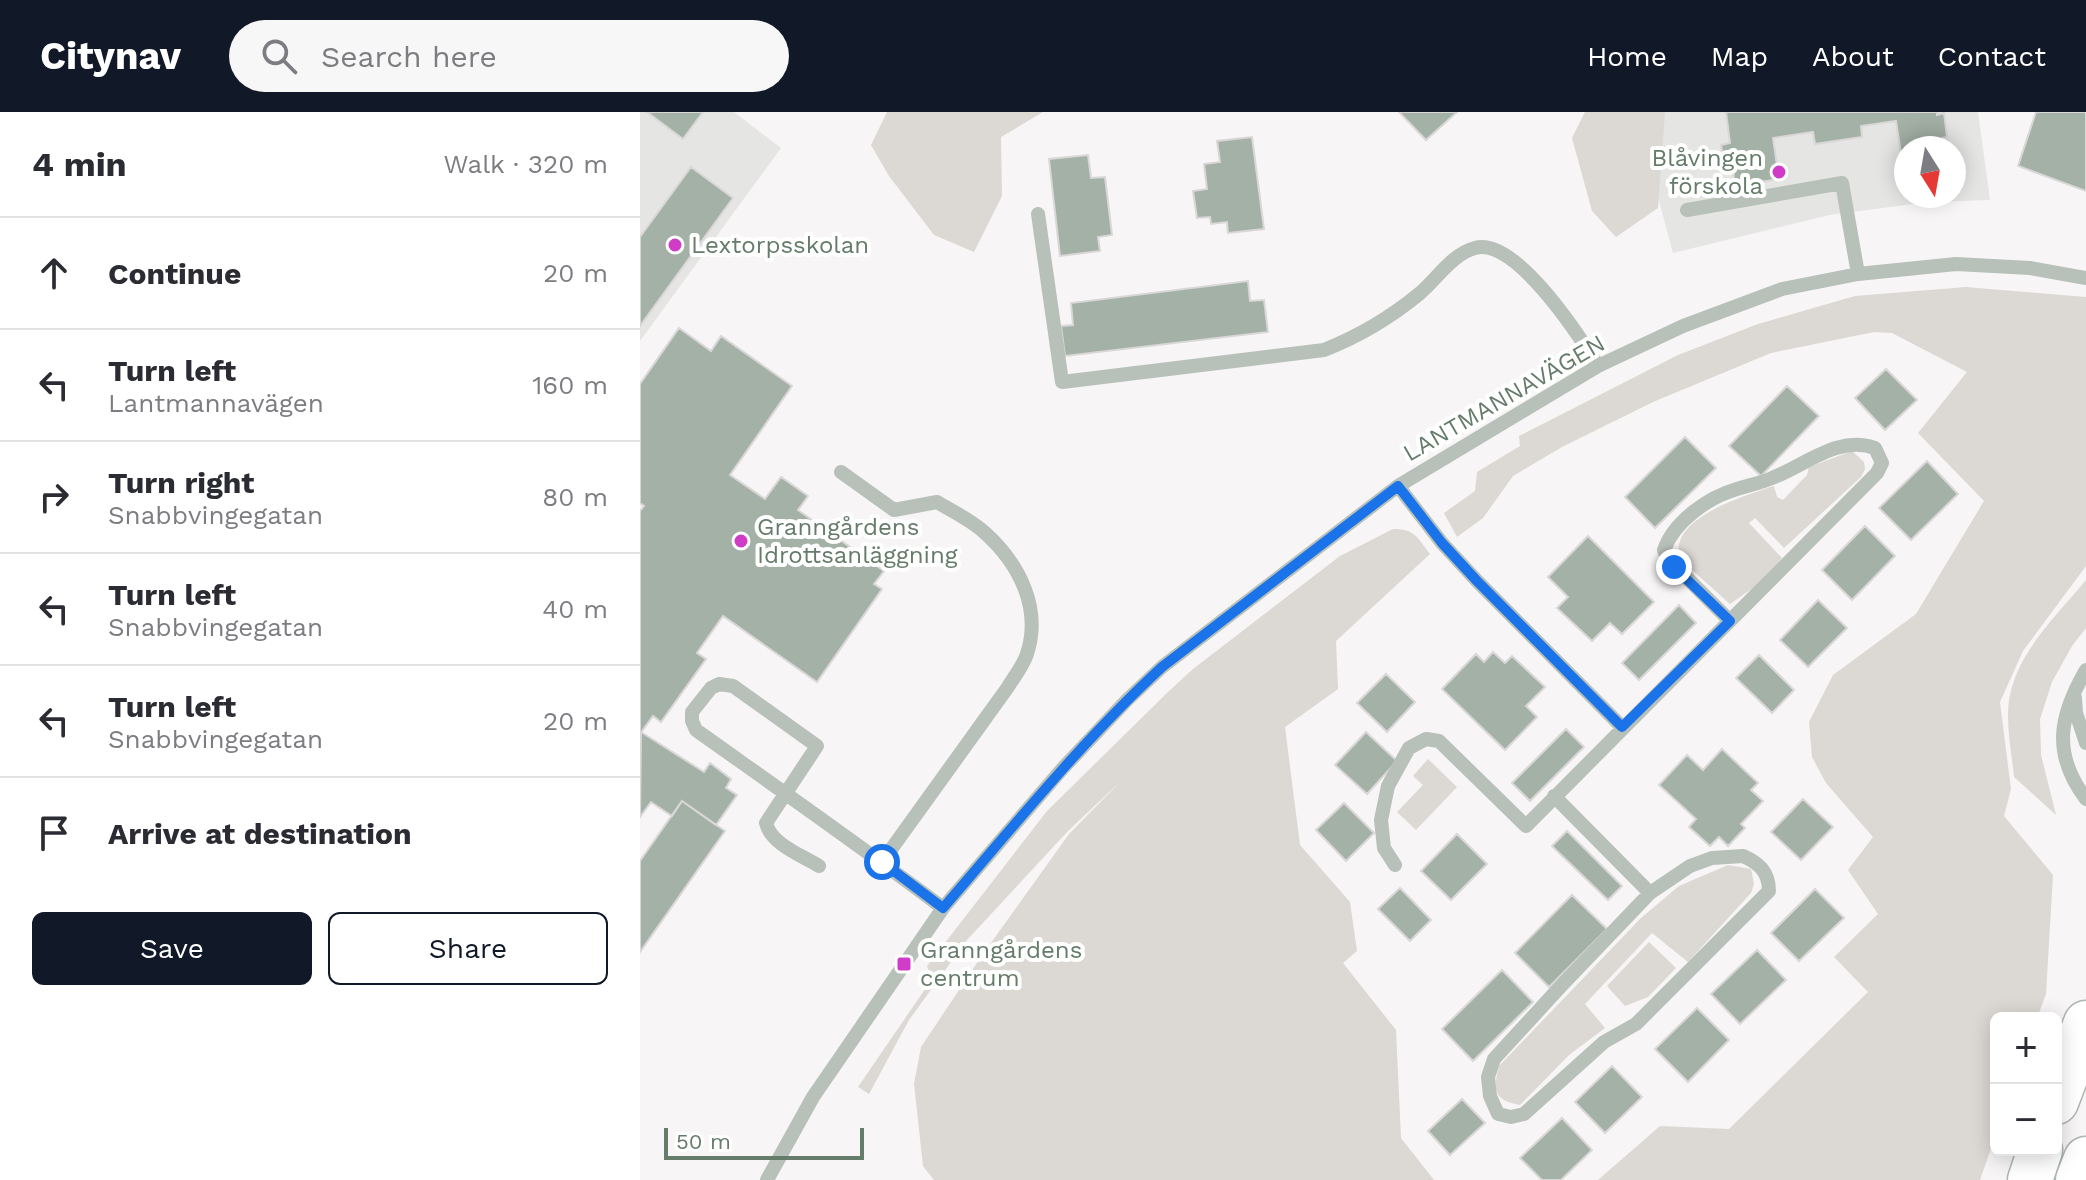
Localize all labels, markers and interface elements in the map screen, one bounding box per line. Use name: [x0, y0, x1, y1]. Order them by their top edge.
search box: [229, 20, 789, 92]
text: Citynav: [40, 34, 181, 78]
icon: search: [257, 34, 301, 78]
text: Search here: [321, 39, 497, 74]
text: Home: [1587, 40, 1667, 73]
text: Map: [1711, 40, 1768, 73]
text: About: [1812, 40, 1894, 73]
text: Contact: [1938, 40, 2046, 73]
north arrow: [1894, 136, 1966, 208]
text: 4 min: [32, 144, 127, 184]
place label: Blåvingen förskola: [1652, 144, 1763, 200]
text: Walk · 320 m: [443, 149, 608, 179]
marker: Blåvingen förskola: [1770, 163, 1788, 181]
place label: Lextorpsskolan: [691, 231, 869, 259]
marker: Lextorpsskolan: [666, 236, 684, 254]
icon: ahead: [32, 251, 76, 295]
text: Continue: [108, 256, 241, 291]
text: 20 m: [543, 258, 608, 288]
street label: LANTMANNAVÄGEN: [1398, 329, 1610, 467]
text: Turn left: [108, 353, 236, 388]
icon: left: [32, 363, 76, 407]
text: 160 m: [532, 370, 608, 400]
text: Lantmannavägen: [108, 388, 324, 418]
text: Turn right: [108, 465, 254, 500]
icon: right: [32, 475, 76, 519]
text: 80 m: [542, 482, 608, 512]
text: Snabbvingegatan: [108, 500, 323, 530]
place label: Granngårdens Idrottsanläggning: [757, 513, 958, 569]
marker: Granngårdens Idrottsanläggning: [732, 532, 750, 550]
route end: [1656, 549, 1692, 585]
text: Turn left: [108, 577, 236, 612]
icon: left: [32, 587, 76, 631]
text: 40 m: [542, 594, 608, 624]
text: Snabbvingegatan: [108, 612, 323, 642]
text: Turn left: [108, 689, 236, 724]
icon: left: [32, 699, 76, 743]
text: 20 m: [543, 706, 608, 736]
text: Snabbvingegatan: [108, 724, 323, 754]
icon: arrive: [32, 811, 76, 855]
text: Arrive at destination: [108, 816, 412, 851]
route start: [864, 844, 900, 880]
button: Save: [32, 912, 312, 985]
button: Share: [328, 912, 608, 985]
place label: Granngårdens centrum: [920, 936, 1082, 992]
marker: Granngårdens centrum: [895, 955, 913, 973]
map controls: [1990, 1012, 2062, 1156]
button: +: [1990, 1012, 2062, 1084]
button: −: [1990, 1084, 2062, 1156]
scale bar: [664, 1124, 864, 1160]
text: 50 m: [676, 1129, 731, 1154]

